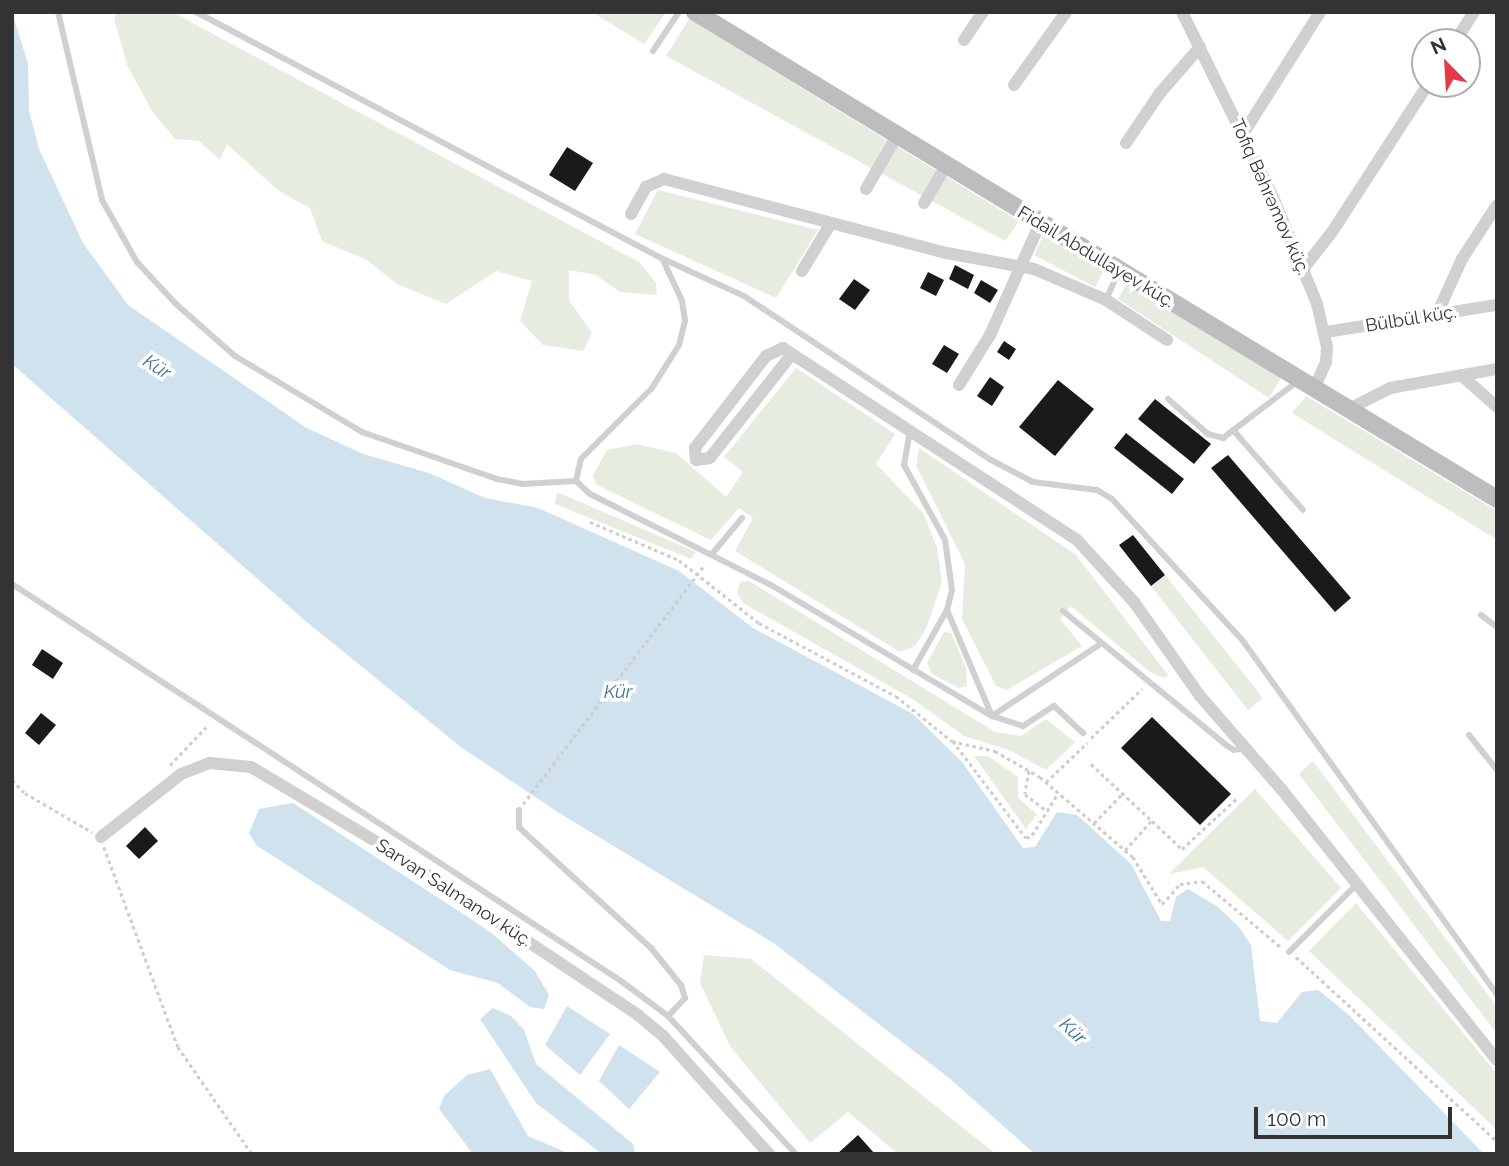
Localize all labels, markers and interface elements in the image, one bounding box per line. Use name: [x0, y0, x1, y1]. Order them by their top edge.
north arrow: [1411, 28, 1481, 98]
text: N: [1427, 33, 1449, 59]
street label: Tofiq Bəhrəmov küç.: [1226, 116, 1314, 278]
street label: Fidail Abdullayev küç.: [1013, 201, 1179, 313]
street label: Bülbül küç.: [1364, 301, 1458, 337]
water label: Kür: [139, 350, 175, 384]
water label: Kür: [604, 681, 632, 703]
street label: Sarvan Salmanov küç.: [372, 834, 536, 952]
water label: Kür: [1055, 1013, 1091, 1049]
scale bar: [1257, 1092, 1455, 1136]
text: 100 m: [1267, 1106, 1326, 1131]

